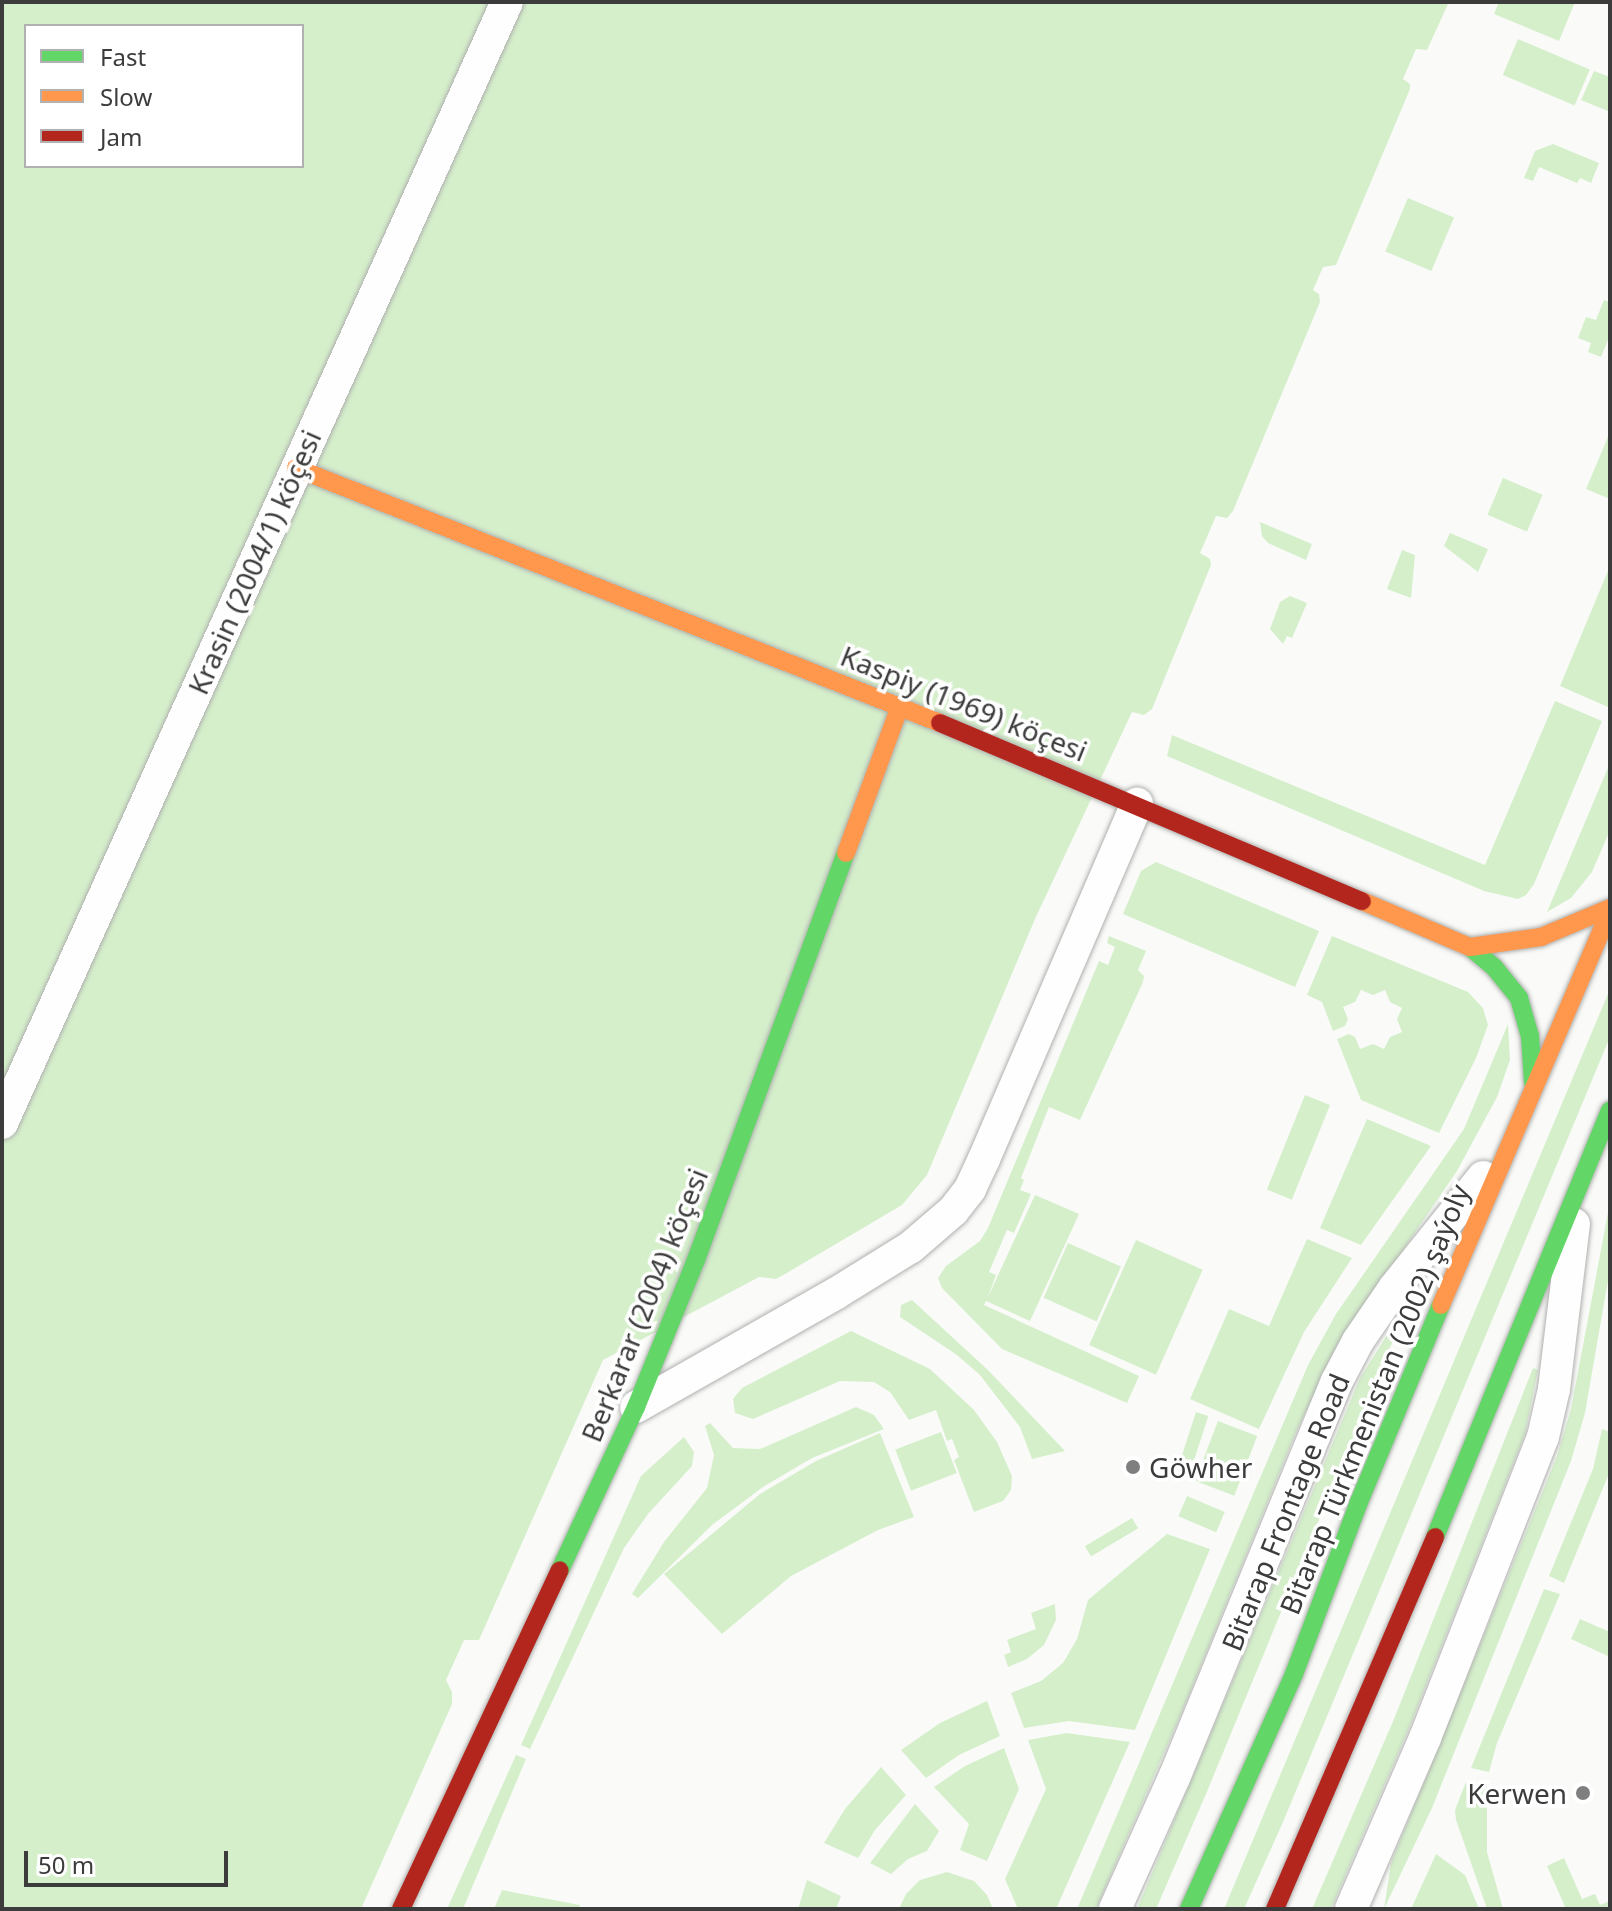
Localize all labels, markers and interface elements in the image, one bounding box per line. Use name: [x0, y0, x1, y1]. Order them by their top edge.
legend: [24, 24, 304, 168]
text: Fast: [100, 40, 146, 73]
text: Slow: [100, 80, 152, 113]
text: Jam: [100, 120, 142, 153]
street label: Krasin (2004/1) köçesi: [181, 425, 327, 699]
street label: Kaspiy (1969) köçesi: [836, 638, 1092, 768]
street label: Berkarar (2004) köçesi: [574, 1163, 714, 1447]
street label: Bitarap Türkmenistan (2002) şaýoly: [1272, 1179, 1476, 1619]
street label: Bitarap Frontage Road: [1214, 1369, 1356, 1655]
place label: Göwher: [1149, 1450, 1252, 1484]
marker: Göwher: [1124, 1458, 1142, 1476]
place label: Kerwen: [1467, 1776, 1567, 1810]
marker: Kerwen: [1574, 1784, 1592, 1802]
scale bar: [28, 1835, 232, 1885]
text: 50 m: [38, 1848, 94, 1881]

